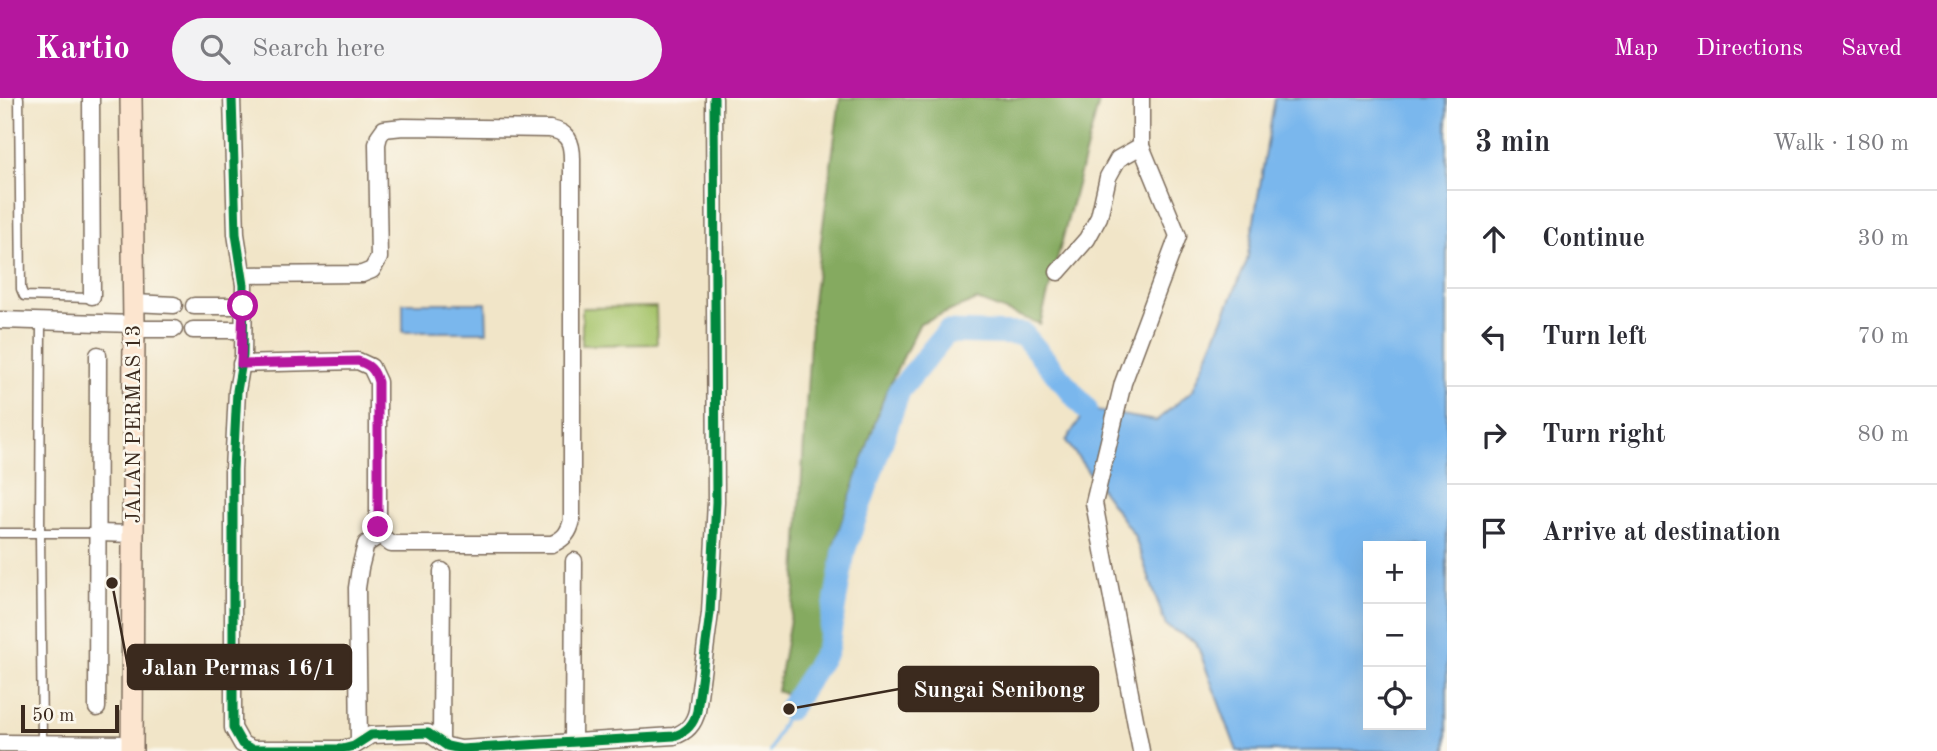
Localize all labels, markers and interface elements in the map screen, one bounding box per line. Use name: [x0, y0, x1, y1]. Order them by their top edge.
search box: [172, 18, 662, 81]
icon: search: [196, 30, 234, 68]
text: Kartio: [35, 33, 130, 66]
text: Search here: [252, 36, 385, 62]
text: Map: [1614, 37, 1658, 61]
text: Directions: [1696, 37, 1803, 61]
text: Saved: [1841, 37, 1902, 61]
text: 3 min: [1475, 128, 1550, 158]
text: Walk · 180 m: [1773, 132, 1909, 155]
icon: ahead: [1475, 220, 1513, 258]
text: Continue: [1542, 226, 1645, 252]
text: 30 m: [1858, 227, 1909, 250]
route start: [227, 290, 258, 321]
icon: left: [1475, 318, 1513, 356]
text: Turn left: [1542, 324, 1647, 350]
street label: JALAN PERMAS 13: [124, 325, 145, 523]
text: 70 m: [1858, 325, 1909, 348]
icon: right: [1475, 416, 1513, 454]
text: Turn right: [1542, 422, 1665, 448]
text: 80 m: [1858, 423, 1909, 446]
route end: [362, 511, 393, 542]
icon: arrive: [1475, 514, 1513, 552]
text: Arrive at destination: [1542, 520, 1781, 546]
map controls: [1363, 541, 1426, 730]
button: +: [1363, 541, 1426, 604]
button: −: [1363, 604, 1426, 667]
callout: Jalan Permas 16/1: [128, 645, 351, 689]
text: Jalan Permas 16/1: [142, 657, 336, 680]
callout: Sungai Senibong: [899, 667, 1098, 711]
button: locate: [1363, 667, 1426, 730]
text: Sungai Senibong: [913, 679, 1085, 702]
scale bar: [21, 702, 119, 734]
text: 50 m: [32, 707, 74, 726]

